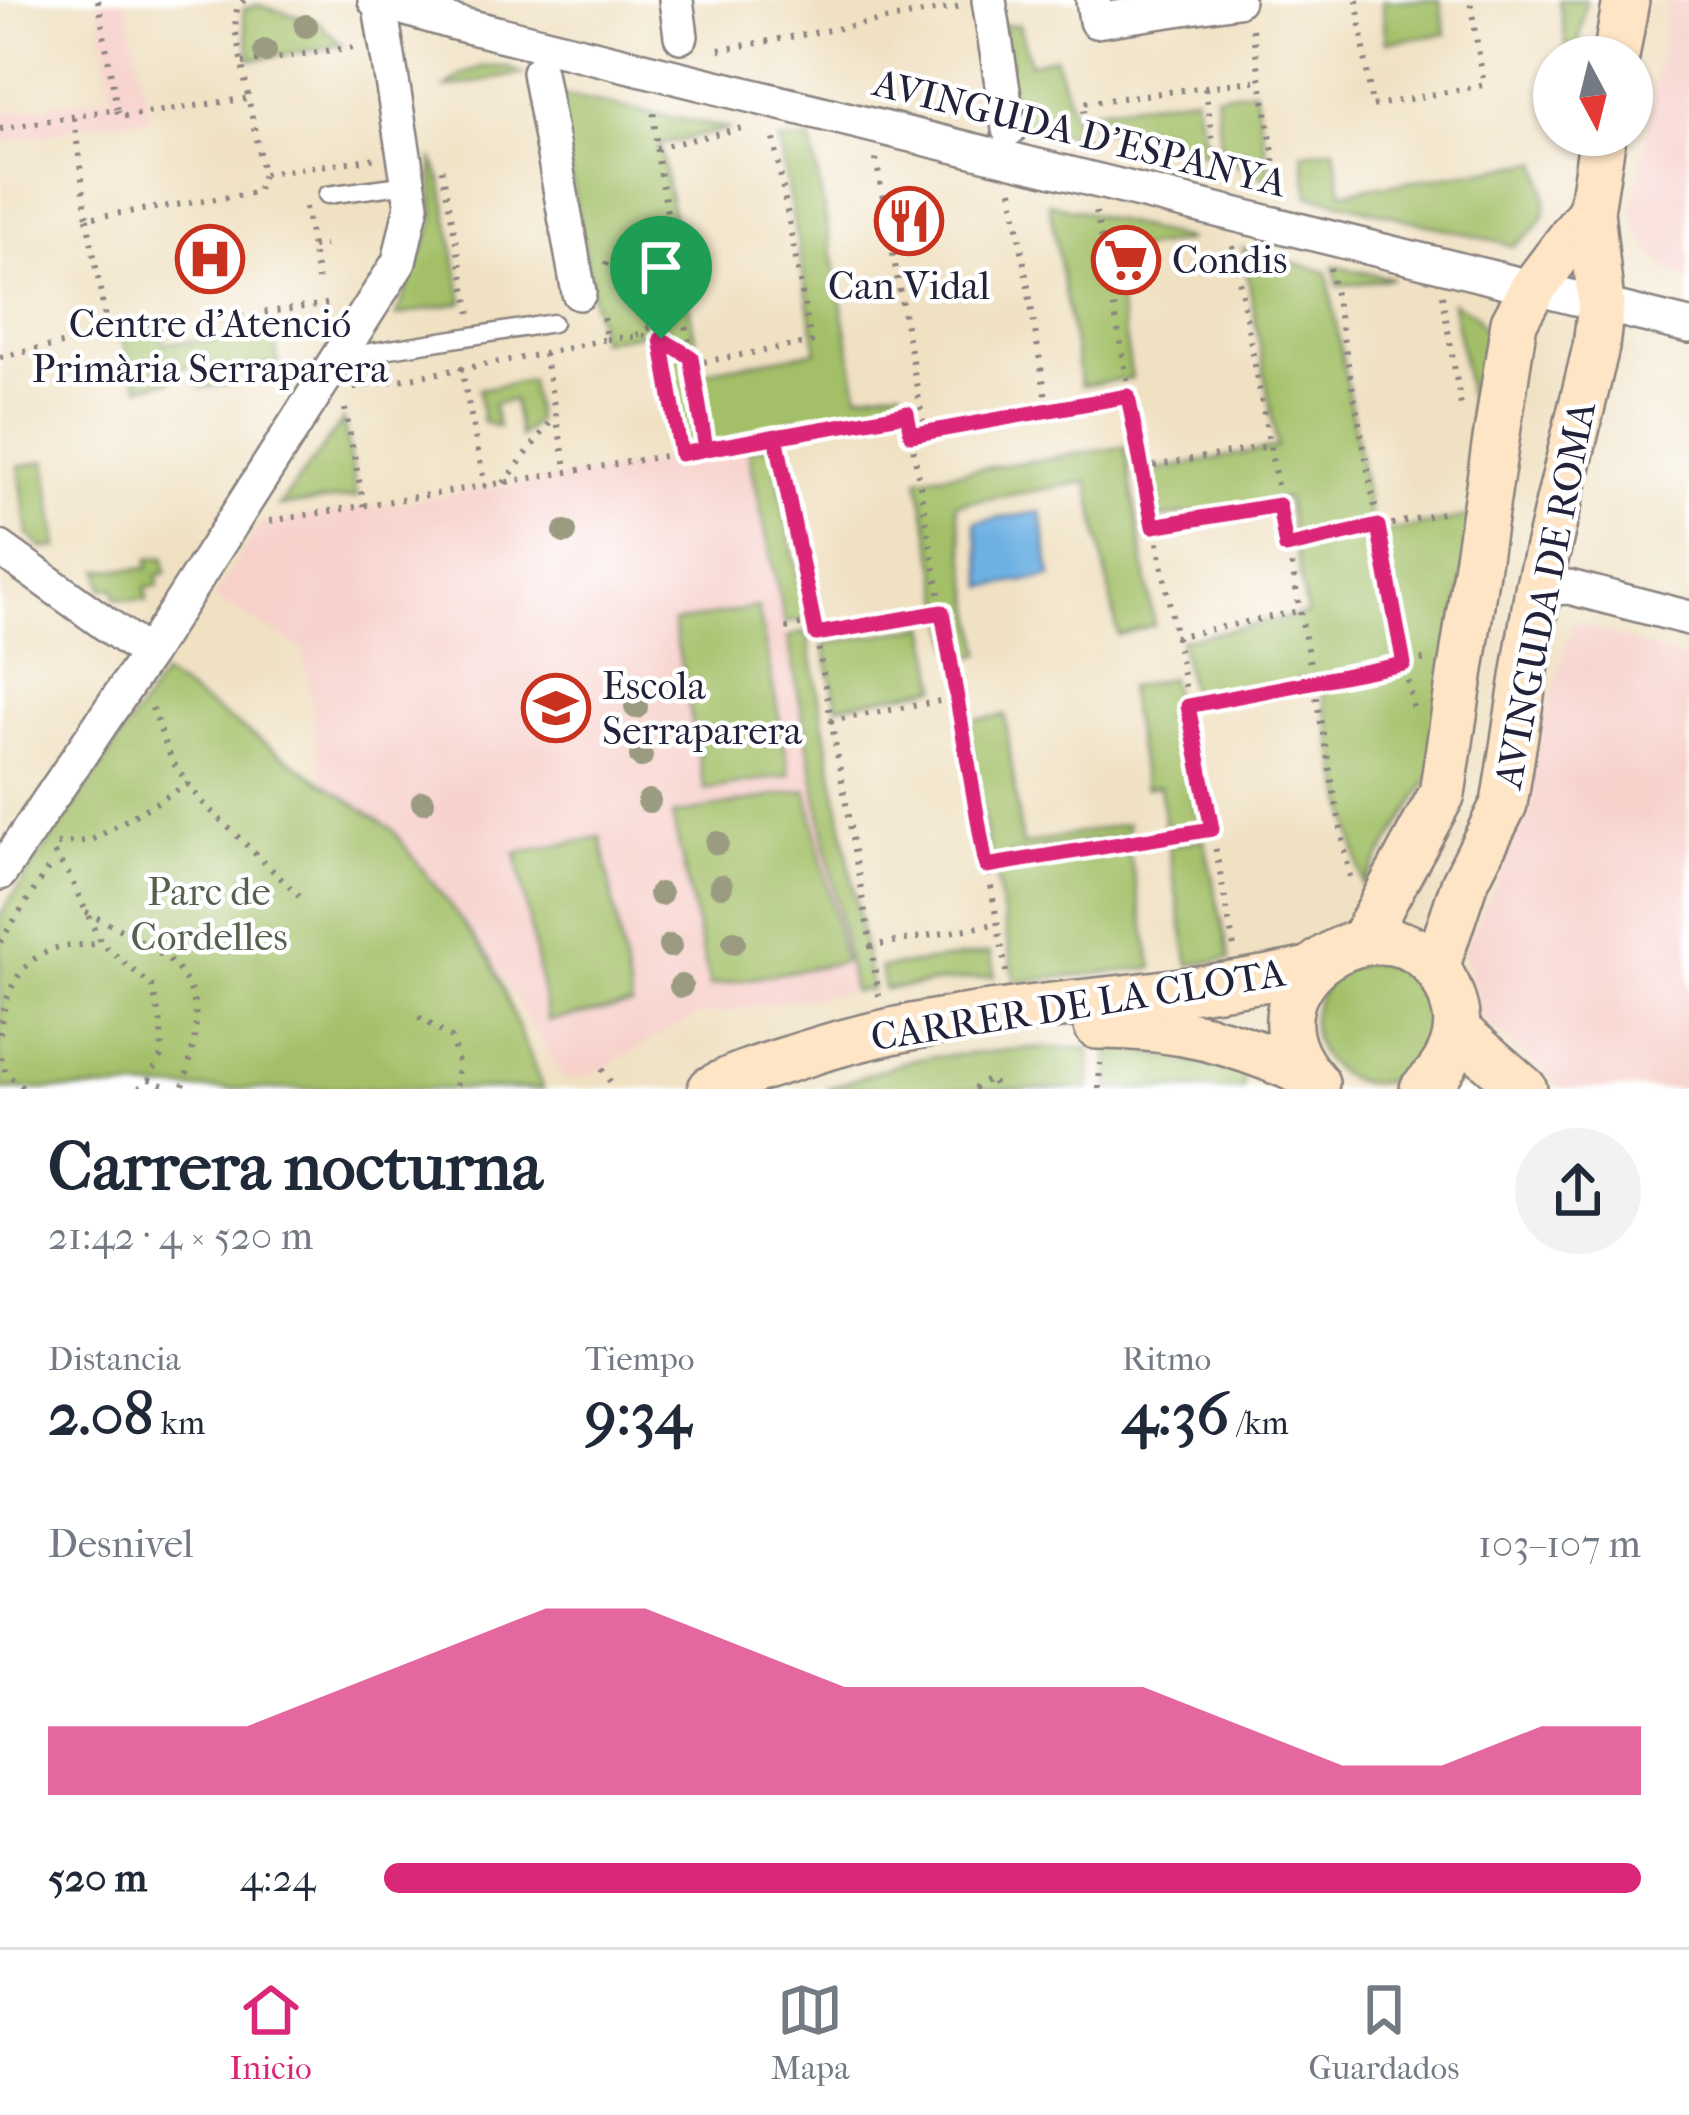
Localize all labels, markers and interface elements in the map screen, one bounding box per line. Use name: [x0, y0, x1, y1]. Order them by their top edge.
north arrow: [1533, 36, 1653, 156]
map controls: [1533, 36, 1653, 156]
street label: AVINGUDA D'ESPANYA: [867, 59, 1292, 207]
restaurant icon: Can Vidal: [874, 186, 944, 256]
pin: [610, 216, 712, 339]
hospital icon: Centre d'Atenció Primària Serraparera: [175, 224, 245, 294]
supermarket icon: Condis: [1091, 225, 1161, 295]
icon: arrive: [628, 234, 694, 300]
place label: Condis: [1172, 237, 1287, 283]
place label: Can Vidal: [828, 263, 990, 309]
place label: Centre d'Atenció Primària Serraparera: [32, 301, 389, 392]
street label: AVINGUDA DE ROMA: [1485, 397, 1605, 794]
place label: Escola Serraparera: [602, 663, 803, 754]
school or university icon: Escola Serraparera: [521, 673, 591, 743]
park label: Parc de Cordelles: [130, 869, 288, 960]
street label: CARRER DE LA CLOTA: [868, 949, 1289, 1060]
button: share: [1515, 1128, 1641, 1254]
text: Carrera nocturna: [48, 1129, 542, 1206]
text: 21:42 · 4 × 520 m: [48, 1213, 313, 1259]
text: Distancia: [48, 1340, 181, 1379]
text: Tiempo: [585, 1340, 695, 1379]
text: Ritmo: [1122, 1340, 1211, 1379]
text: 2.08: [48, 1379, 154, 1450]
text: 9:34: [585, 1379, 691, 1450]
text: 4:36: [1122, 1379, 1229, 1450]
text: km: [154, 1404, 205, 1443]
text: /km: [1229, 1404, 1289, 1443]
text: Desnivel: [48, 1521, 194, 1567]
text: 103–107 m: [1478, 1521, 1641, 1567]
text: 520 m: [48, 1855, 147, 1901]
text: 4:24: [240, 1855, 316, 1901]
tab: Inicio: [229, 1977, 312, 2088]
tab: Mapa: [771, 1977, 849, 2088]
tab: Guardados: [1308, 1977, 1459, 2088]

